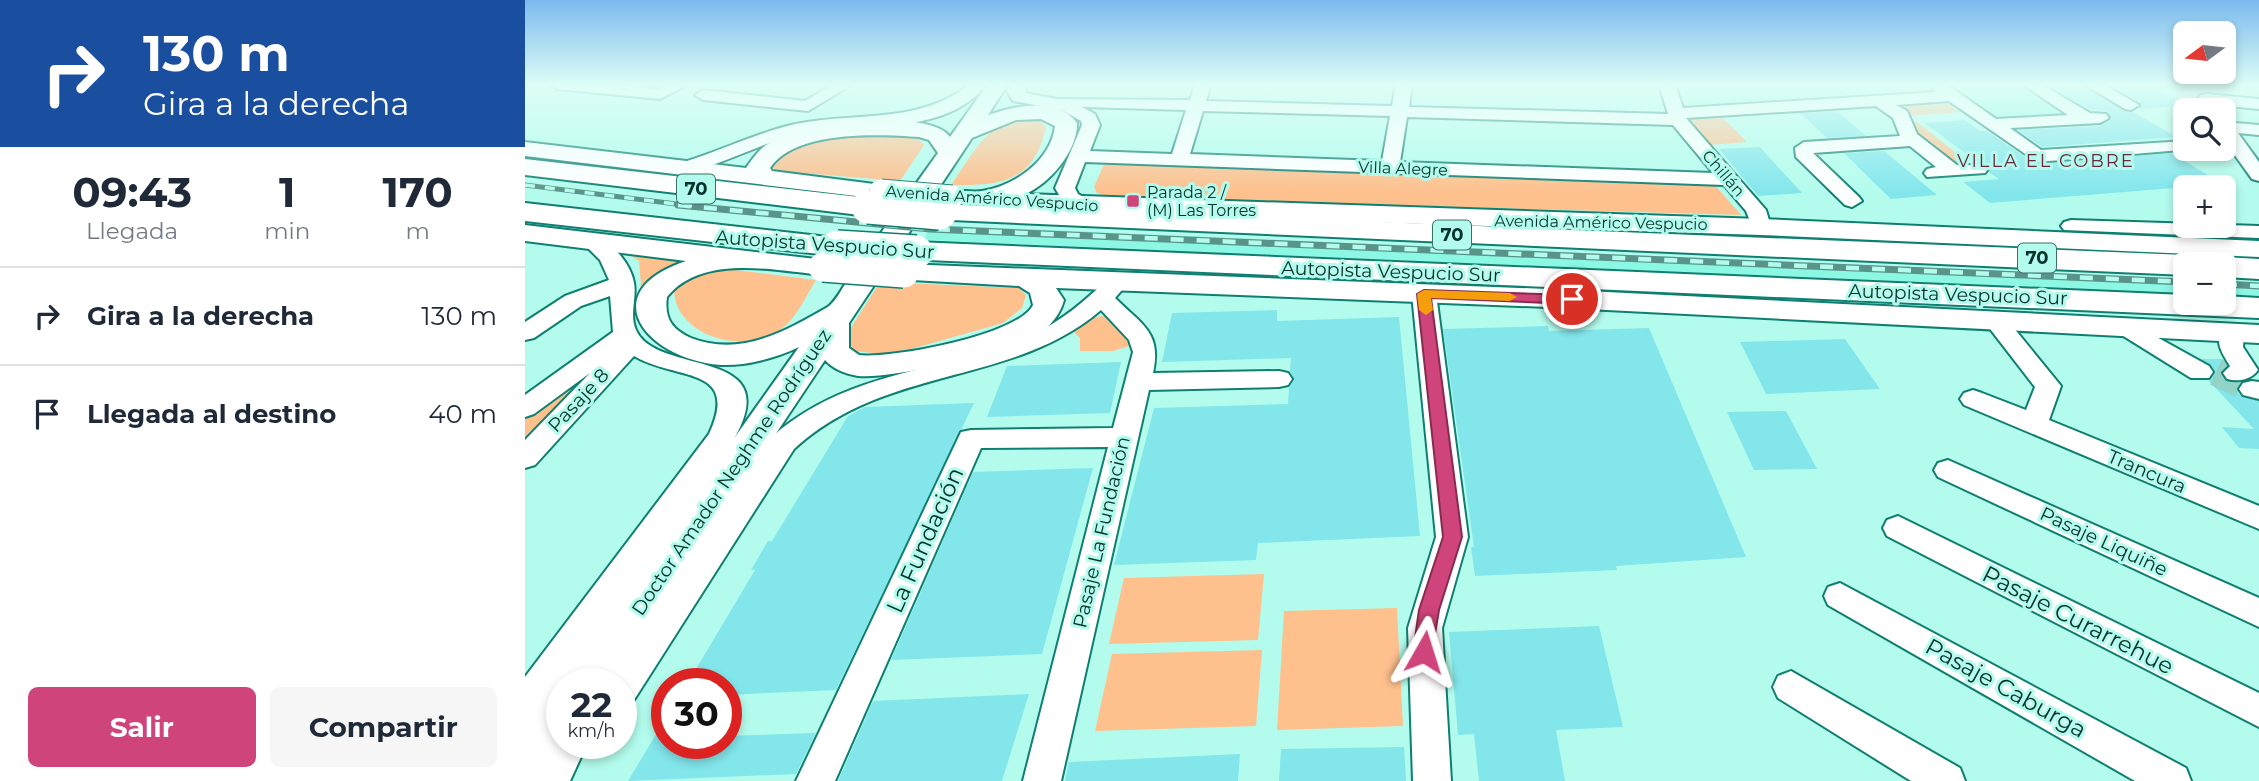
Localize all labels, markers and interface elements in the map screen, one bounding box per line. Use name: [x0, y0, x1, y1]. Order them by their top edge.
north arrow: [2173, 21, 2237, 84]
map controls: [2173, 21, 2236, 315]
text: 130 m: [143, 24, 290, 83]
icon: right: [28, 28, 119, 119]
text: Gira a la derecha: [143, 84, 409, 123]
button: search: [2173, 98, 2236, 161]
street label: Chillán: [1698, 146, 1749, 200]
district label: VILLA EL COBRE: [1957, 150, 2135, 172]
street label: Villa Alegre: [1358, 157, 1448, 180]
text: 09:43: [72, 166, 192, 218]
text: 1: [279, 166, 296, 218]
text: 170: [383, 166, 453, 218]
road number: 70: [677, 174, 715, 204]
button: +: [2173, 175, 2236, 238]
street label: Avenida Américo Vespucio: [885, 182, 1099, 215]
place label: Parada 2 / (M) Las Torres: [1147, 183, 1256, 220]
marker: Parada 2 / (M) Las Torres: [1125, 193, 1141, 209]
street label: Avenida Américo Vespucio: [1494, 211, 1708, 234]
text: Llegada: [86, 217, 178, 245]
text: min: [264, 217, 310, 245]
text: m: [405, 217, 430, 245]
road number: 70: [1433, 220, 1471, 249]
street label: Autopista Vespucio Sur: [715, 225, 935, 264]
road number: 70: [2018, 244, 2056, 272]
button: −: [2173, 252, 2236, 315]
street label: Autopista Vespucio Sur: [1281, 256, 1501, 287]
pin: [1542, 269, 1602, 329]
street label: Autopista Vespucio Sur: [1848, 279, 2068, 310]
icon: arrive: [1553, 280, 1591, 318]
icon: right: [28, 297, 66, 335]
text: Gira a la derecha: [87, 300, 314, 332]
text: 130 m: [421, 300, 497, 332]
street label: Doctor Amador Neghme Rodríguez: [627, 325, 836, 620]
street label: Pasaje 8: [543, 364, 614, 437]
icon: arrive: [28, 395, 66, 433]
text: Llegada al destino: [87, 398, 336, 430]
text: 40 m: [428, 398, 497, 430]
street label: Pasaje La Fundación: [1068, 434, 1135, 630]
street label: Trancura: [2104, 445, 2190, 498]
street label: La Fundación: [880, 463, 970, 617]
street label: Pasaje Liquiñe: [2036, 502, 2171, 581]
street label: Pasaje Curarrehue: [1978, 560, 2178, 680]
position arrow: [1387, 615, 1461, 689]
street label: Pasaje Caburga: [1921, 632, 2091, 744]
speed limit sign: 30: [651, 668, 742, 759]
text: 22: [571, 683, 612, 726]
button: Salir: [28, 687, 256, 767]
button: Compartir: [270, 687, 497, 767]
text: km/h: [567, 720, 616, 742]

